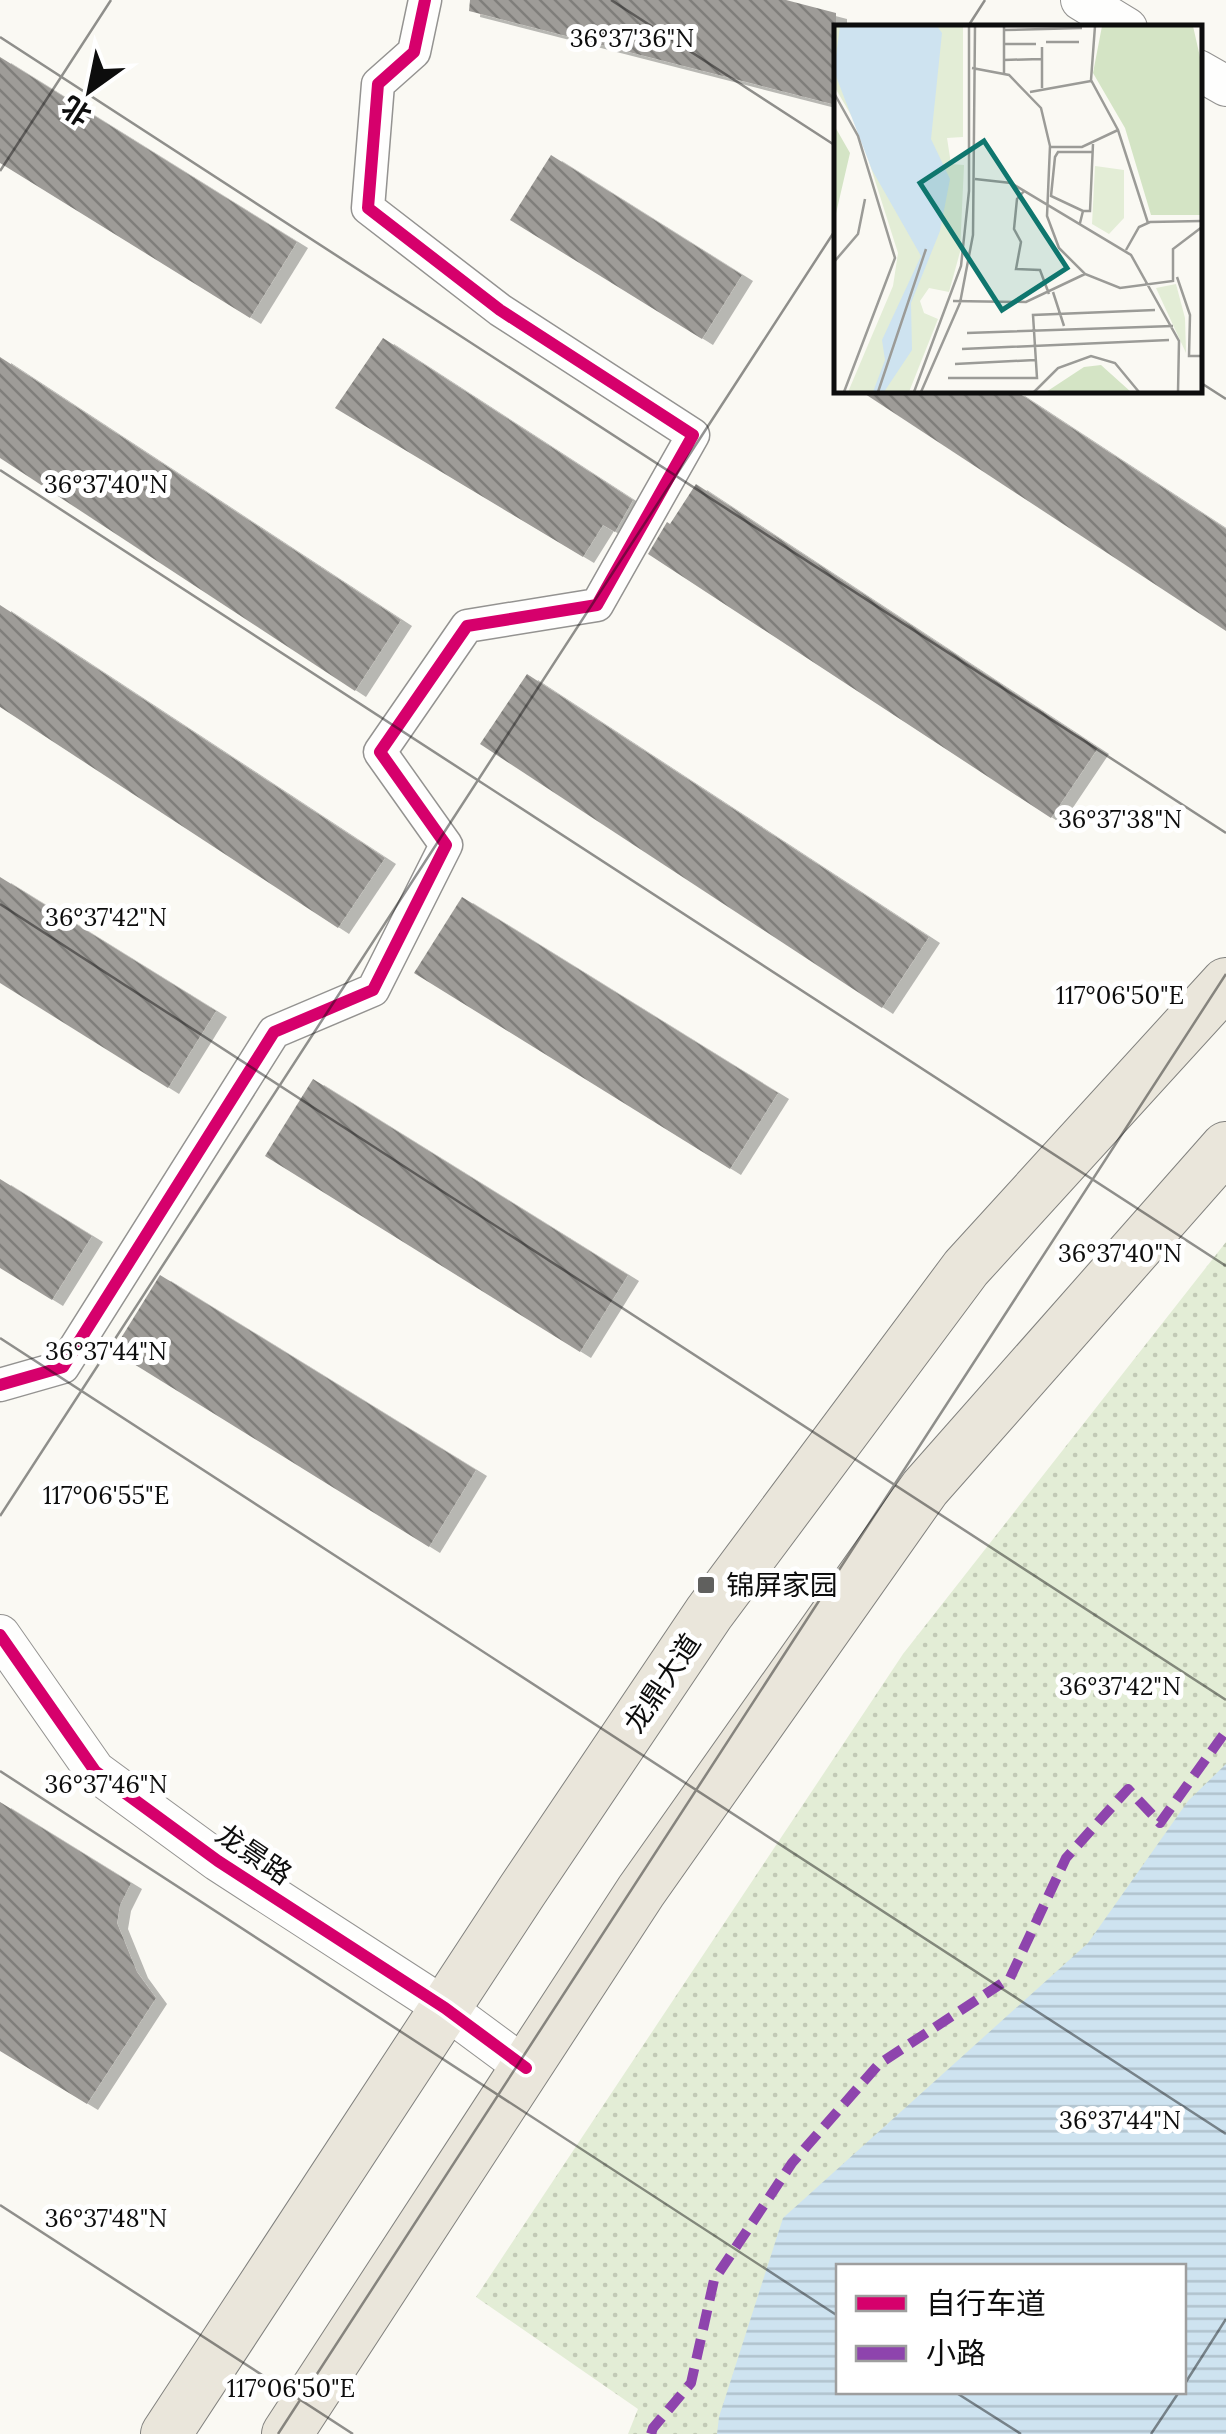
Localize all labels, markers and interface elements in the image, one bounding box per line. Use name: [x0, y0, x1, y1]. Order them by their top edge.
text: 36°37'36"N: [570, 22, 694, 54]
inset map: [834, 25, 1201, 392]
north arrow: [40, 40, 140, 140]
text: 北: [55, 88, 98, 134]
text: 36°37'40"N: [44, 468, 168, 500]
text: 36°37'38"N: [1058, 803, 1182, 835]
text: 36°37'42"N: [45, 901, 167, 933]
text: 117°06'50"E: [1056, 979, 1184, 1011]
text: 36°37'40"N: [1058, 1237, 1182, 1269]
text: 36°37'44"N: [45, 1335, 167, 1367]
text: 117°06'55"E: [43, 1479, 169, 1511]
place label: 锦屏家园: [726, 1567, 838, 1603]
marker: 锦屏家园: [695, 1574, 717, 1596]
street label: 龙鼎大道: [616, 1627, 708, 1739]
text: 36°37'42"N: [1059, 1670, 1181, 1702]
text: 36°37'46"N: [44, 1768, 168, 1800]
street label: 龙景路: [209, 1816, 299, 1892]
text: 36°37'44"N: [1059, 2104, 1181, 2136]
text: 36°37'48"N: [45, 2202, 167, 2234]
legend: [836, 2264, 1186, 2394]
text: 自行车道: [926, 2284, 1046, 2322]
text: 小路: [926, 2334, 986, 2372]
text: 117°06'50"E: [227, 2372, 355, 2404]

